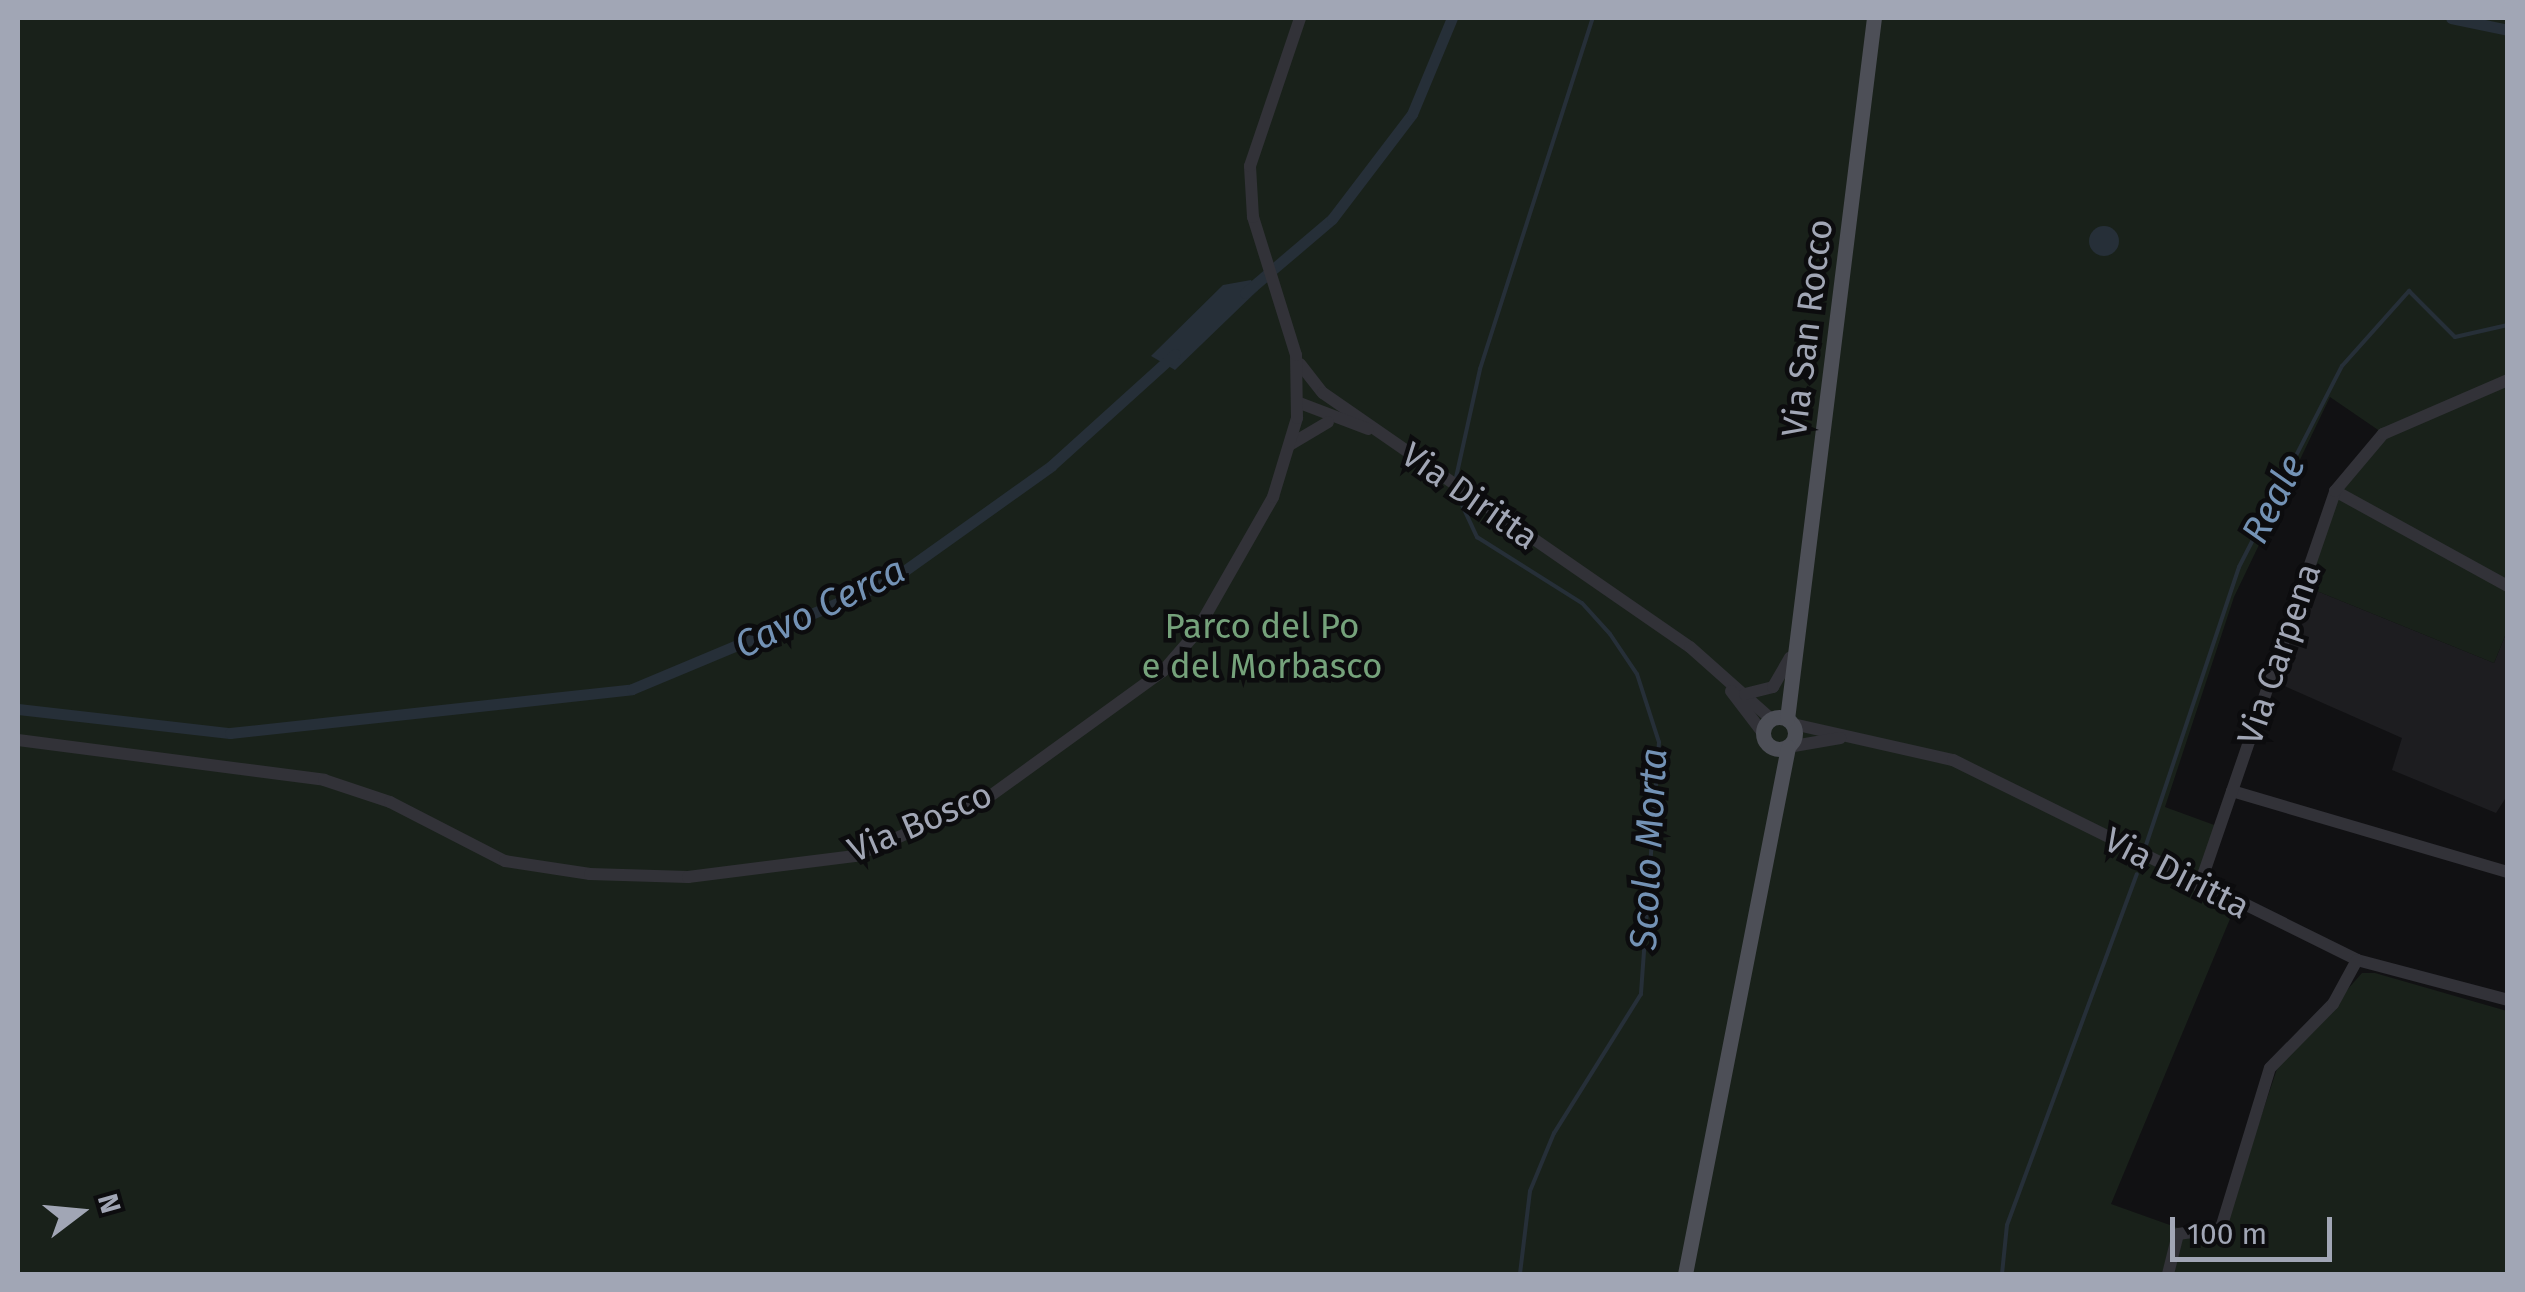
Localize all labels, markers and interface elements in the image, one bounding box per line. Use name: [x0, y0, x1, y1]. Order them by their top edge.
street label: Via San Rocco: [1773, 217, 1841, 439]
street label: Via Diritta: [1393, 434, 1547, 558]
water label: Reale: [2232, 447, 2316, 551]
water label: Cavo Cerca: [727, 547, 913, 669]
street label: Via Carpena: [2228, 558, 2330, 750]
park label: Parco del Po e del Morbasco: [1141, 605, 1383, 687]
water label: Scolo Morta: [1621, 747, 1677, 951]
street label: Via Bosco: [842, 773, 998, 871]
street label: Via Diritta: [2097, 819, 2257, 927]
north arrow: [30, 1162, 130, 1262]
text: N: [91, 1190, 128, 1217]
scale bar: [2175, 1197, 2338, 1259]
text: 100 m: [2187, 1216, 2267, 1252]

